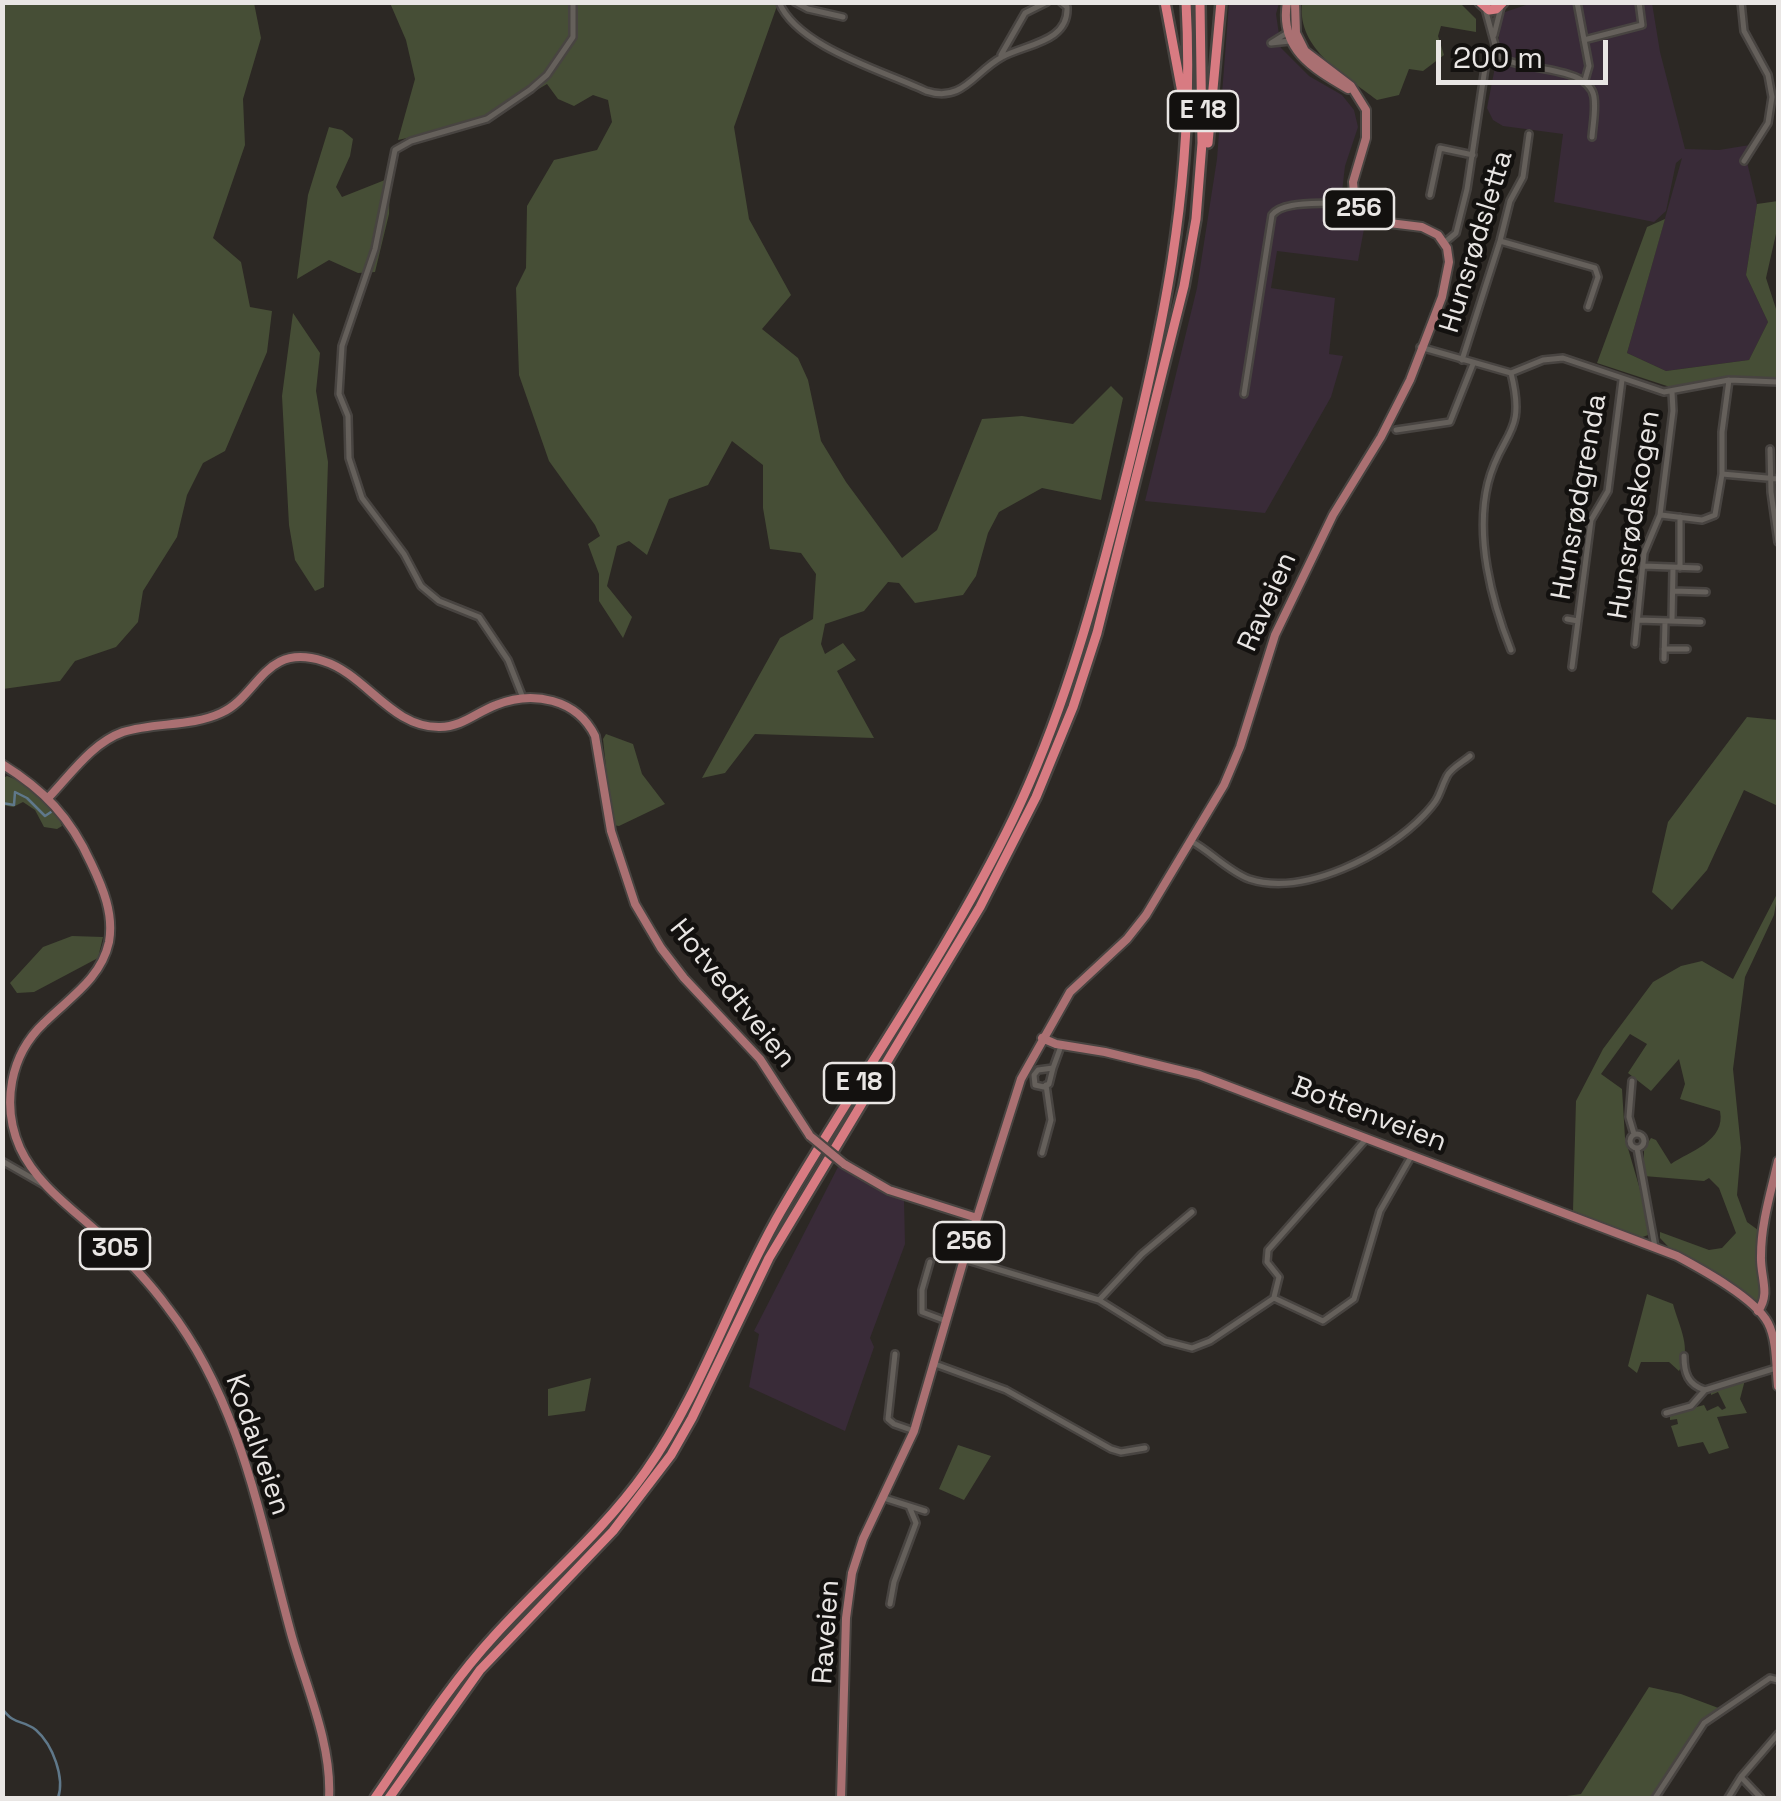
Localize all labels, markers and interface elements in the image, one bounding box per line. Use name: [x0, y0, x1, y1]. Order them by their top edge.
scale bar: [1441, 20, 1614, 82]
text: 200 m: [1453, 38, 1543, 77]
road number: E 18: [1168, 91, 1238, 131]
street label: Hunsrødsletta: [1433, 147, 1521, 337]
road number: 256: [1324, 189, 1394, 229]
street label: Hunsrødgrenda: [1545, 391, 1615, 603]
street label: Hunsrødskogen: [1602, 408, 1668, 622]
street label: Raveien: [1231, 547, 1305, 657]
street label: Hotvedtveien: [662, 913, 802, 1075]
road number: E 18: [824, 1063, 894, 1103]
street label: Bottenveien: [1287, 1070, 1451, 1160]
road number: 256: [934, 1222, 1004, 1262]
road number: 305: [80, 1229, 150, 1269]
street label: Kodalveien: [217, 1370, 297, 1520]
street label: Raveien: [807, 1579, 847, 1685]

